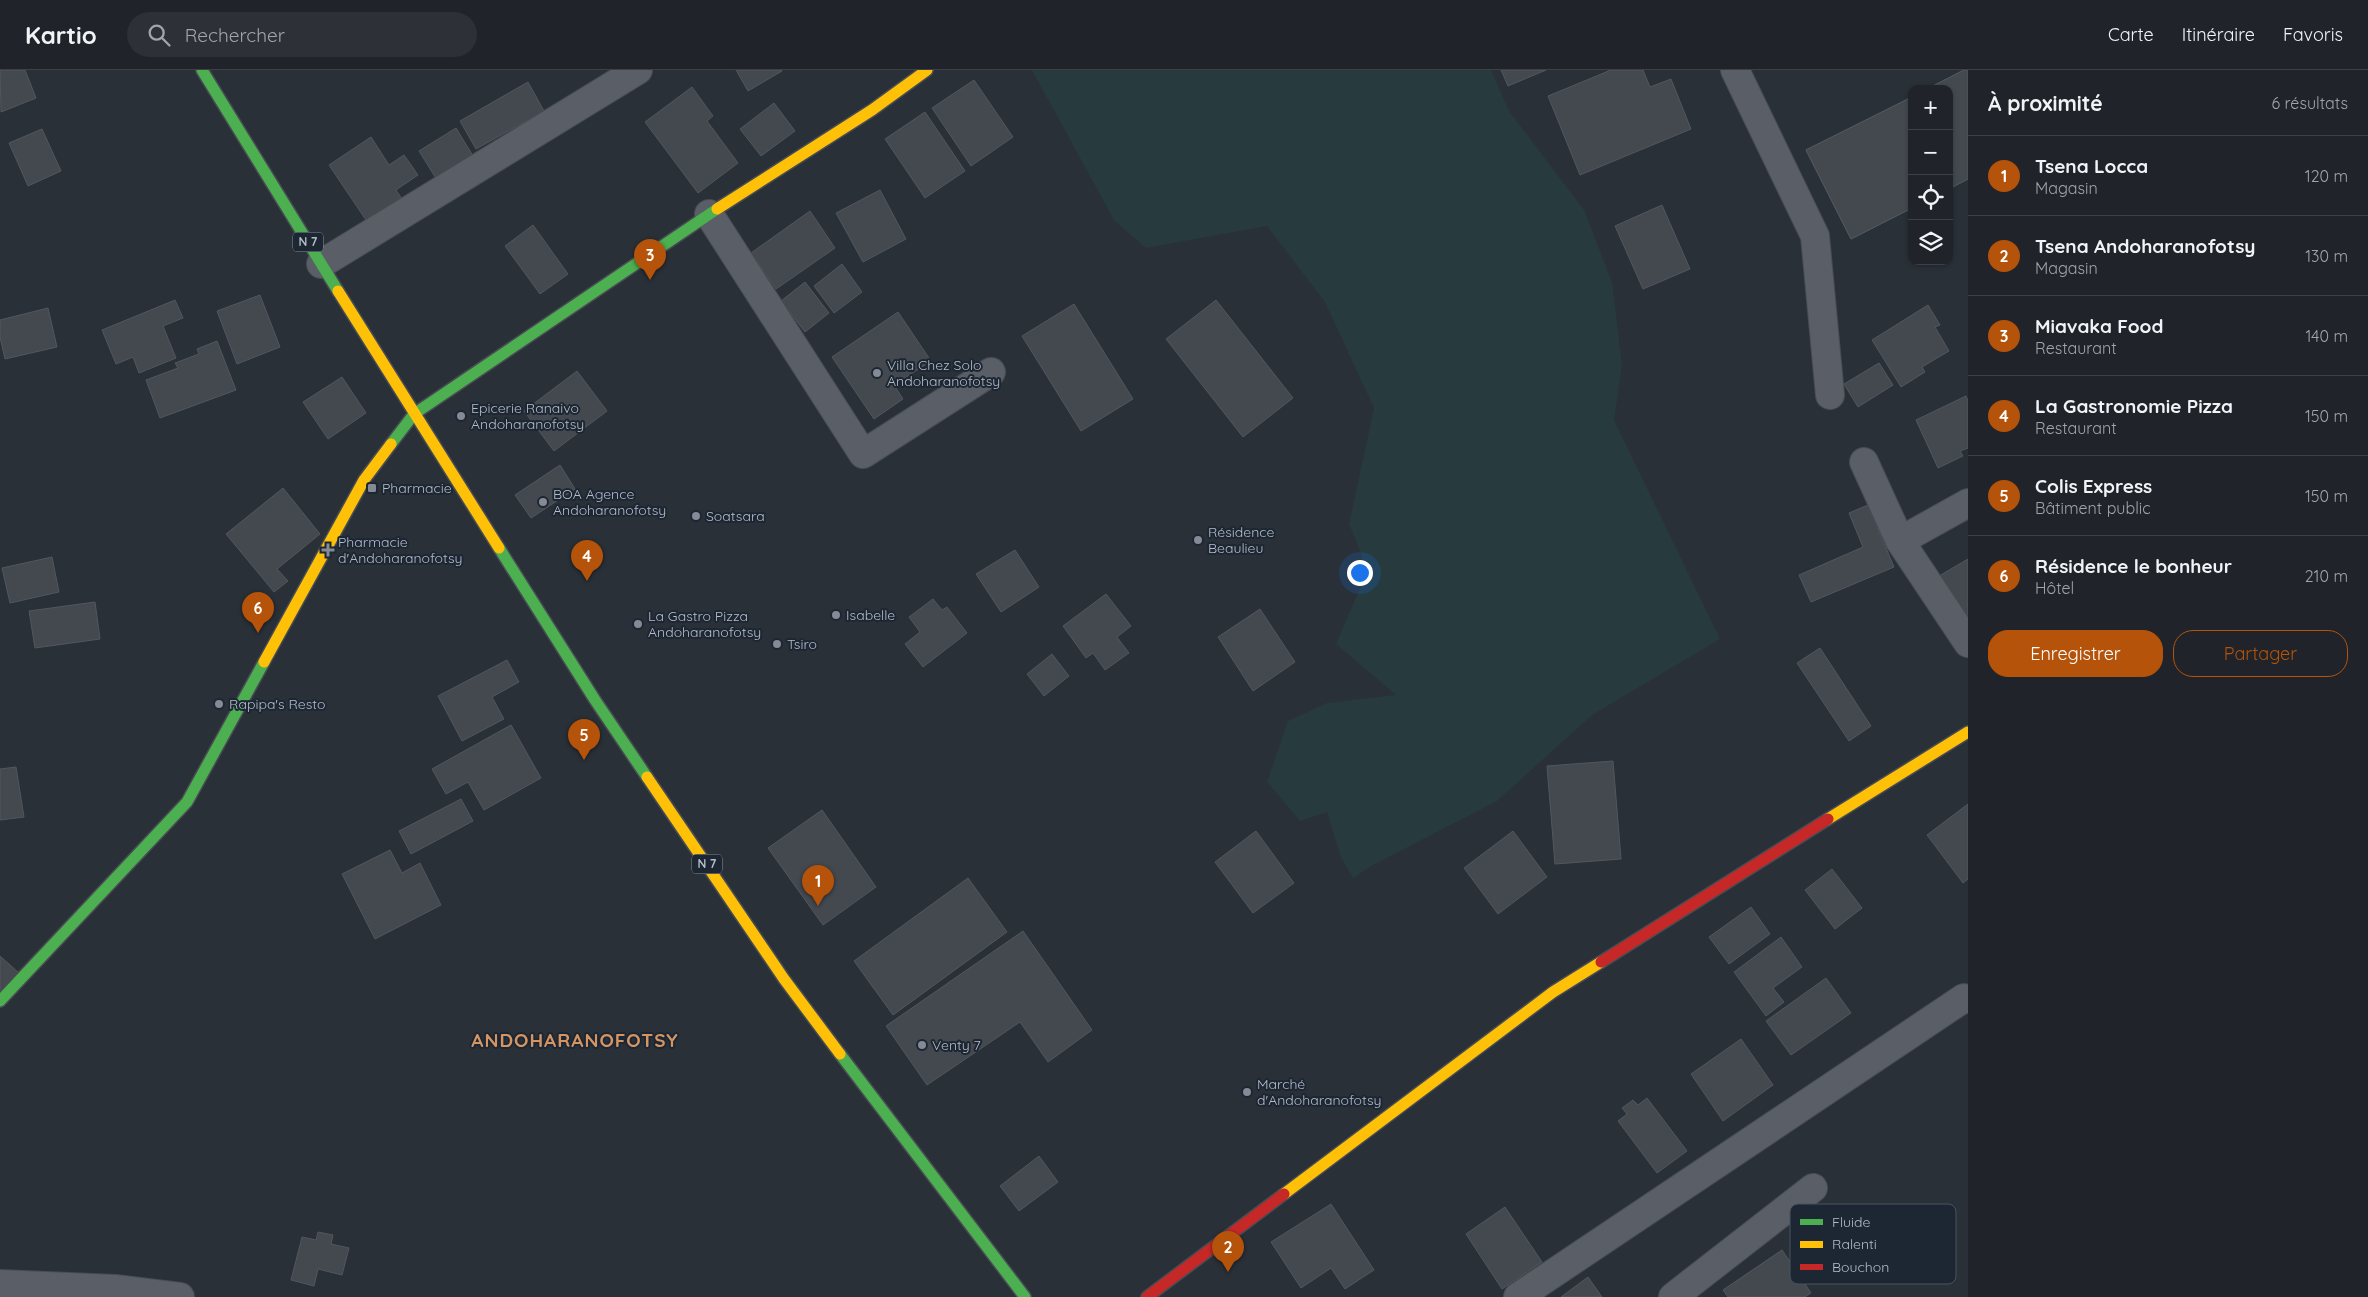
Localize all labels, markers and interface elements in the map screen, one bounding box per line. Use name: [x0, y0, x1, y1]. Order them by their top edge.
search box: [127, 12, 477, 57]
text: Kartio: [25, 20, 97, 50]
icon: search: [145, 21, 173, 49]
text: Rechercher: [185, 23, 285, 47]
text: Carte: [2108, 23, 2154, 46]
text: Itinéraire: [2182, 23, 2255, 46]
text: Favoris: [2283, 23, 2343, 46]
map controls: [1908, 85, 1953, 265]
button: +: [1908, 85, 1953, 130]
text: À proximité: [1988, 90, 2103, 116]
text: 6 résultats: [2272, 93, 2348, 113]
button: −: [1908, 130, 1953, 175]
text: Tsena Locca: [2035, 154, 2148, 178]
text: 1: [2001, 166, 2007, 186]
text: 120 m: [2305, 166, 2348, 186]
button: locate: [1908, 175, 1953, 220]
text: Magasin: [2035, 178, 2098, 198]
button: layers: [1908, 220, 1953, 265]
road number: N 7: [293, 232, 323, 252]
text: Tsena Andoharanofotsy: [2035, 234, 2255, 258]
pin: 3: [634, 239, 666, 280]
text: 2: [1999, 246, 2009, 266]
text: 130 m: [2305, 246, 2348, 266]
text: Magasin: [2035, 258, 2098, 278]
text: Miavaka Food: [2035, 314, 2163, 338]
text: 3: [2000, 326, 2008, 346]
text: 140 m: [2305, 326, 2348, 346]
text: Restaurant: [2035, 338, 2117, 358]
place label: Villa Chez Solo Andoharanofotsy: [887, 356, 1000, 390]
marker: Villa Chez Solo Andoharanofotsy: [871, 367, 883, 379]
text: La Gastronomie Pizza: [2035, 394, 2233, 418]
place label: Epicerie Ranaivo Andoharanofotsy: [471, 399, 584, 433]
text: 4: [1999, 406, 2009, 426]
text: 150 m: [2305, 406, 2348, 426]
marker: Epicerie Ranaivo Andoharanofotsy: [455, 410, 467, 422]
text: Restaurant: [2035, 418, 2117, 438]
text: Colis Express: [2035, 474, 2152, 498]
place label: Pharmacie: [382, 479, 452, 497]
marker: Pharmacie: [366, 482, 378, 494]
place label: BOA Agence Andoharanofotsy: [553, 485, 666, 519]
text: 5: [1999, 486, 2009, 506]
text: 150 m: [2305, 486, 2348, 506]
marker: BOA Agence Andoharanofotsy: [537, 496, 549, 508]
text: Bâtiment public: [2035, 498, 2151, 518]
place label: Soatsara: [706, 507, 765, 525]
marker: Soatsara: [690, 510, 702, 522]
place label: Résidence Beaulieu: [1208, 523, 1275, 557]
place label: Pharmacie d'Andoharanofotsy: [338, 533, 462, 567]
marker: Résidence Beaulieu: [1192, 534, 1204, 546]
pin: 4: [571, 540, 603, 581]
marker: Pharmacie d'Andoharanofotsy: [322, 544, 334, 556]
text: Résidence le bonheur: [2035, 554, 2232, 578]
your location: [1347, 560, 1373, 586]
text: 6: [2000, 566, 2008, 586]
text: 210 m: [2305, 566, 2348, 586]
text: Hôtel: [2035, 578, 2074, 598]
pin: 6: [242, 592, 274, 633]
place label: Isabelle: [846, 606, 895, 624]
place label: La Gastro Pizza Andoharanofotsy: [648, 607, 761, 641]
marker: Isabelle: [830, 609, 842, 621]
marker: La Gastro Pizza Andoharanofotsy: [632, 618, 644, 630]
button: Enregistrer: [1988, 630, 2163, 677]
button: Partager: [2173, 630, 2348, 677]
place label: Tsiro: [787, 635, 817, 653]
marker: Tsiro: [771, 638, 783, 650]
place label: Rapipa's Resto: [229, 695, 325, 713]
marker: Rapipa's Resto: [213, 698, 225, 710]
pin: 5: [568, 719, 600, 760]
road number: N 7: [692, 854, 722, 874]
pin: 1: [802, 865, 834, 906]
district label: ANDOHARANOFOTSY: [471, 1028, 679, 1052]
place label: Venty 7: [932, 1036, 981, 1054]
marker: Venty 7: [916, 1039, 928, 1051]
place label: Marché d'Andoharanofotsy: [1257, 1075, 1381, 1109]
marker: Marché d'Andoharanofotsy: [1241, 1086, 1253, 1098]
legend: [1790, 1204, 1956, 1284]
text: Fluide: [1832, 1213, 1871, 1231]
pin: 2: [1212, 1231, 1244, 1272]
text: Ralenti: [1832, 1235, 1877, 1253]
text: Bouchon: [1832, 1258, 1889, 1276]

